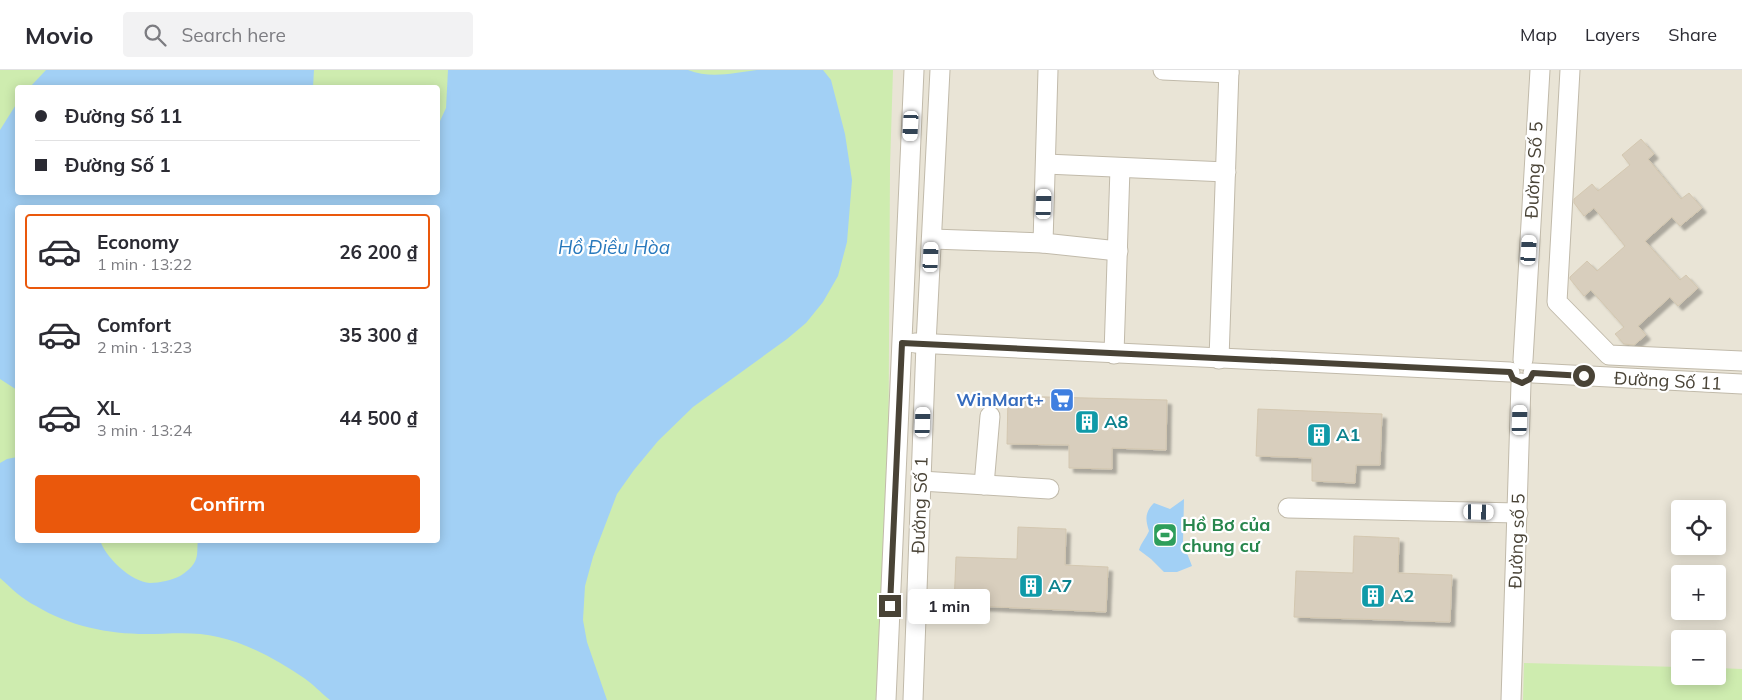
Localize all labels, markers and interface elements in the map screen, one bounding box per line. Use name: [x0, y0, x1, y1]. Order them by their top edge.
search box: [123, 12, 473, 57]
text: Movio: [25, 20, 93, 50]
icon: search: [141, 21, 169, 49]
text: Search here: [181, 23, 286, 47]
text: Map: [1520, 23, 1557, 46]
text: Layers: [1585, 23, 1640, 46]
text: Share: [1668, 23, 1717, 46]
text: Đường Số 11: [65, 104, 182, 128]
car: [902, 111, 919, 141]
street label: Đường Số 5: [1519, 121, 1548, 219]
text: Đường Số 1: [65, 153, 171, 177]
car: [1035, 189, 1052, 219]
icon: car: [37, 229, 82, 274]
text: Economy: [97, 230, 179, 254]
water label: Hồ Điều Hòa: [558, 235, 670, 259]
car: [1520, 235, 1537, 265]
text: 26 200 ₫: [339, 240, 418, 264]
car: [922, 242, 939, 272]
text: 1 min · 13:22: [97, 254, 192, 274]
icon: car: [37, 312, 82, 357]
text: Comfort: [97, 313, 171, 337]
text: 35 300 ₫: [339, 323, 418, 347]
text: 2 min · 13:23: [97, 337, 192, 357]
route start: [1573, 365, 1595, 387]
street label: Đường Số 11: [1613, 366, 1723, 395]
supermarket icon: WinMart+: [1049, 387, 1075, 413]
place label: WinMart+: [956, 388, 1044, 411]
icon: car: [37, 395, 82, 440]
text: XL: [97, 396, 120, 420]
car: [1511, 405, 1528, 435]
text: 44 500 ₫: [339, 406, 418, 430]
car: [914, 407, 931, 437]
building icon: A8: [1074, 409, 1100, 435]
place label: A8: [1104, 410, 1128, 433]
text: 3 min · 13:24: [97, 420, 192, 440]
building icon: A1: [1306, 422, 1332, 448]
place label: A1: [1336, 423, 1360, 446]
street label: Đường Số 1: [906, 456, 933, 554]
button: Confirm: [35, 475, 420, 533]
street label: Đường số 5: [1503, 493, 1530, 589]
map controls: [1671, 500, 1726, 685]
button: locate: [1671, 500, 1726, 555]
car: [1463, 504, 1494, 520]
place label: Hồ Bơ của chung cư: [1182, 513, 1271, 557]
sports icon: Hồ Bơ của chung cư: [1152, 522, 1178, 548]
button: +: [1671, 565, 1726, 620]
building icon: A7: [1018, 573, 1044, 599]
place label: A7: [1048, 574, 1072, 597]
building icon: A2: [1360, 583, 1386, 609]
place label: A2: [1390, 584, 1414, 607]
callout: 1 min: [908, 588, 990, 624]
route end: [879, 595, 901, 617]
text: 1 min: [928, 596, 970, 616]
button: −: [1671, 630, 1726, 685]

